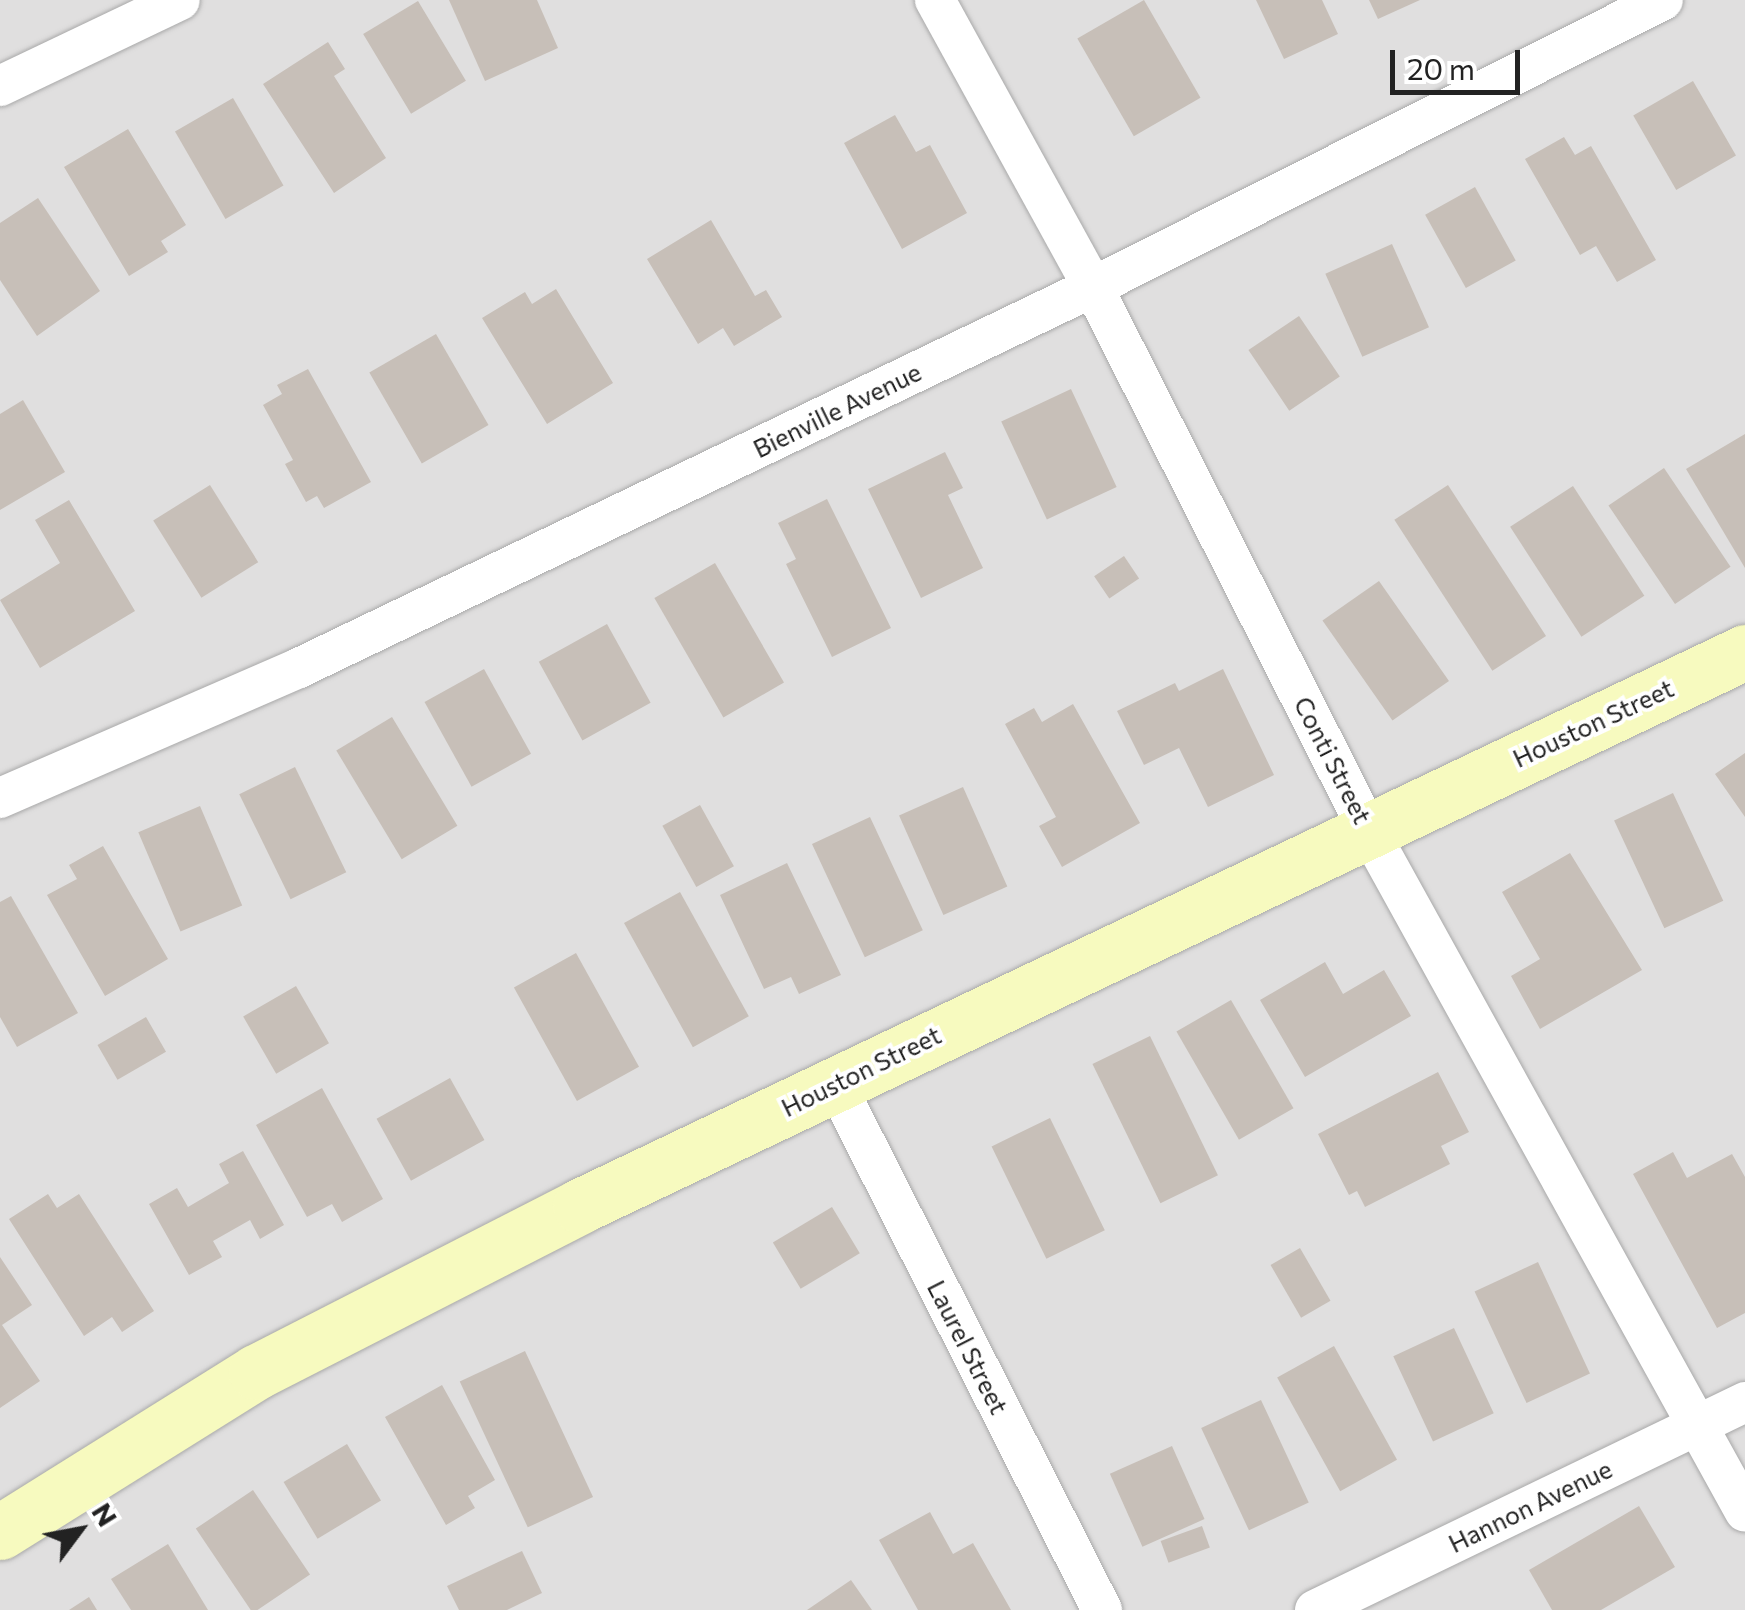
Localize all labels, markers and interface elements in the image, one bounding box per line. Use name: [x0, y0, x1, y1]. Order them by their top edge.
scale bar: [1395, 30, 1525, 92]
text: 20 m: [1407, 49, 1475, 86]
street label: Bienville Avenue: [748, 356, 926, 464]
street label: Houston Street: [1508, 673, 1678, 773]
street label: Conti Street: [1288, 691, 1378, 829]
street label: Houston Street: [776, 1019, 946, 1123]
street label: Laurel Street: [922, 1275, 1014, 1419]
street label: Hannon Avenue: [1443, 1454, 1617, 1558]
north arrow: [30, 1480, 130, 1580]
text: N: [85, 1496, 125, 1532]

